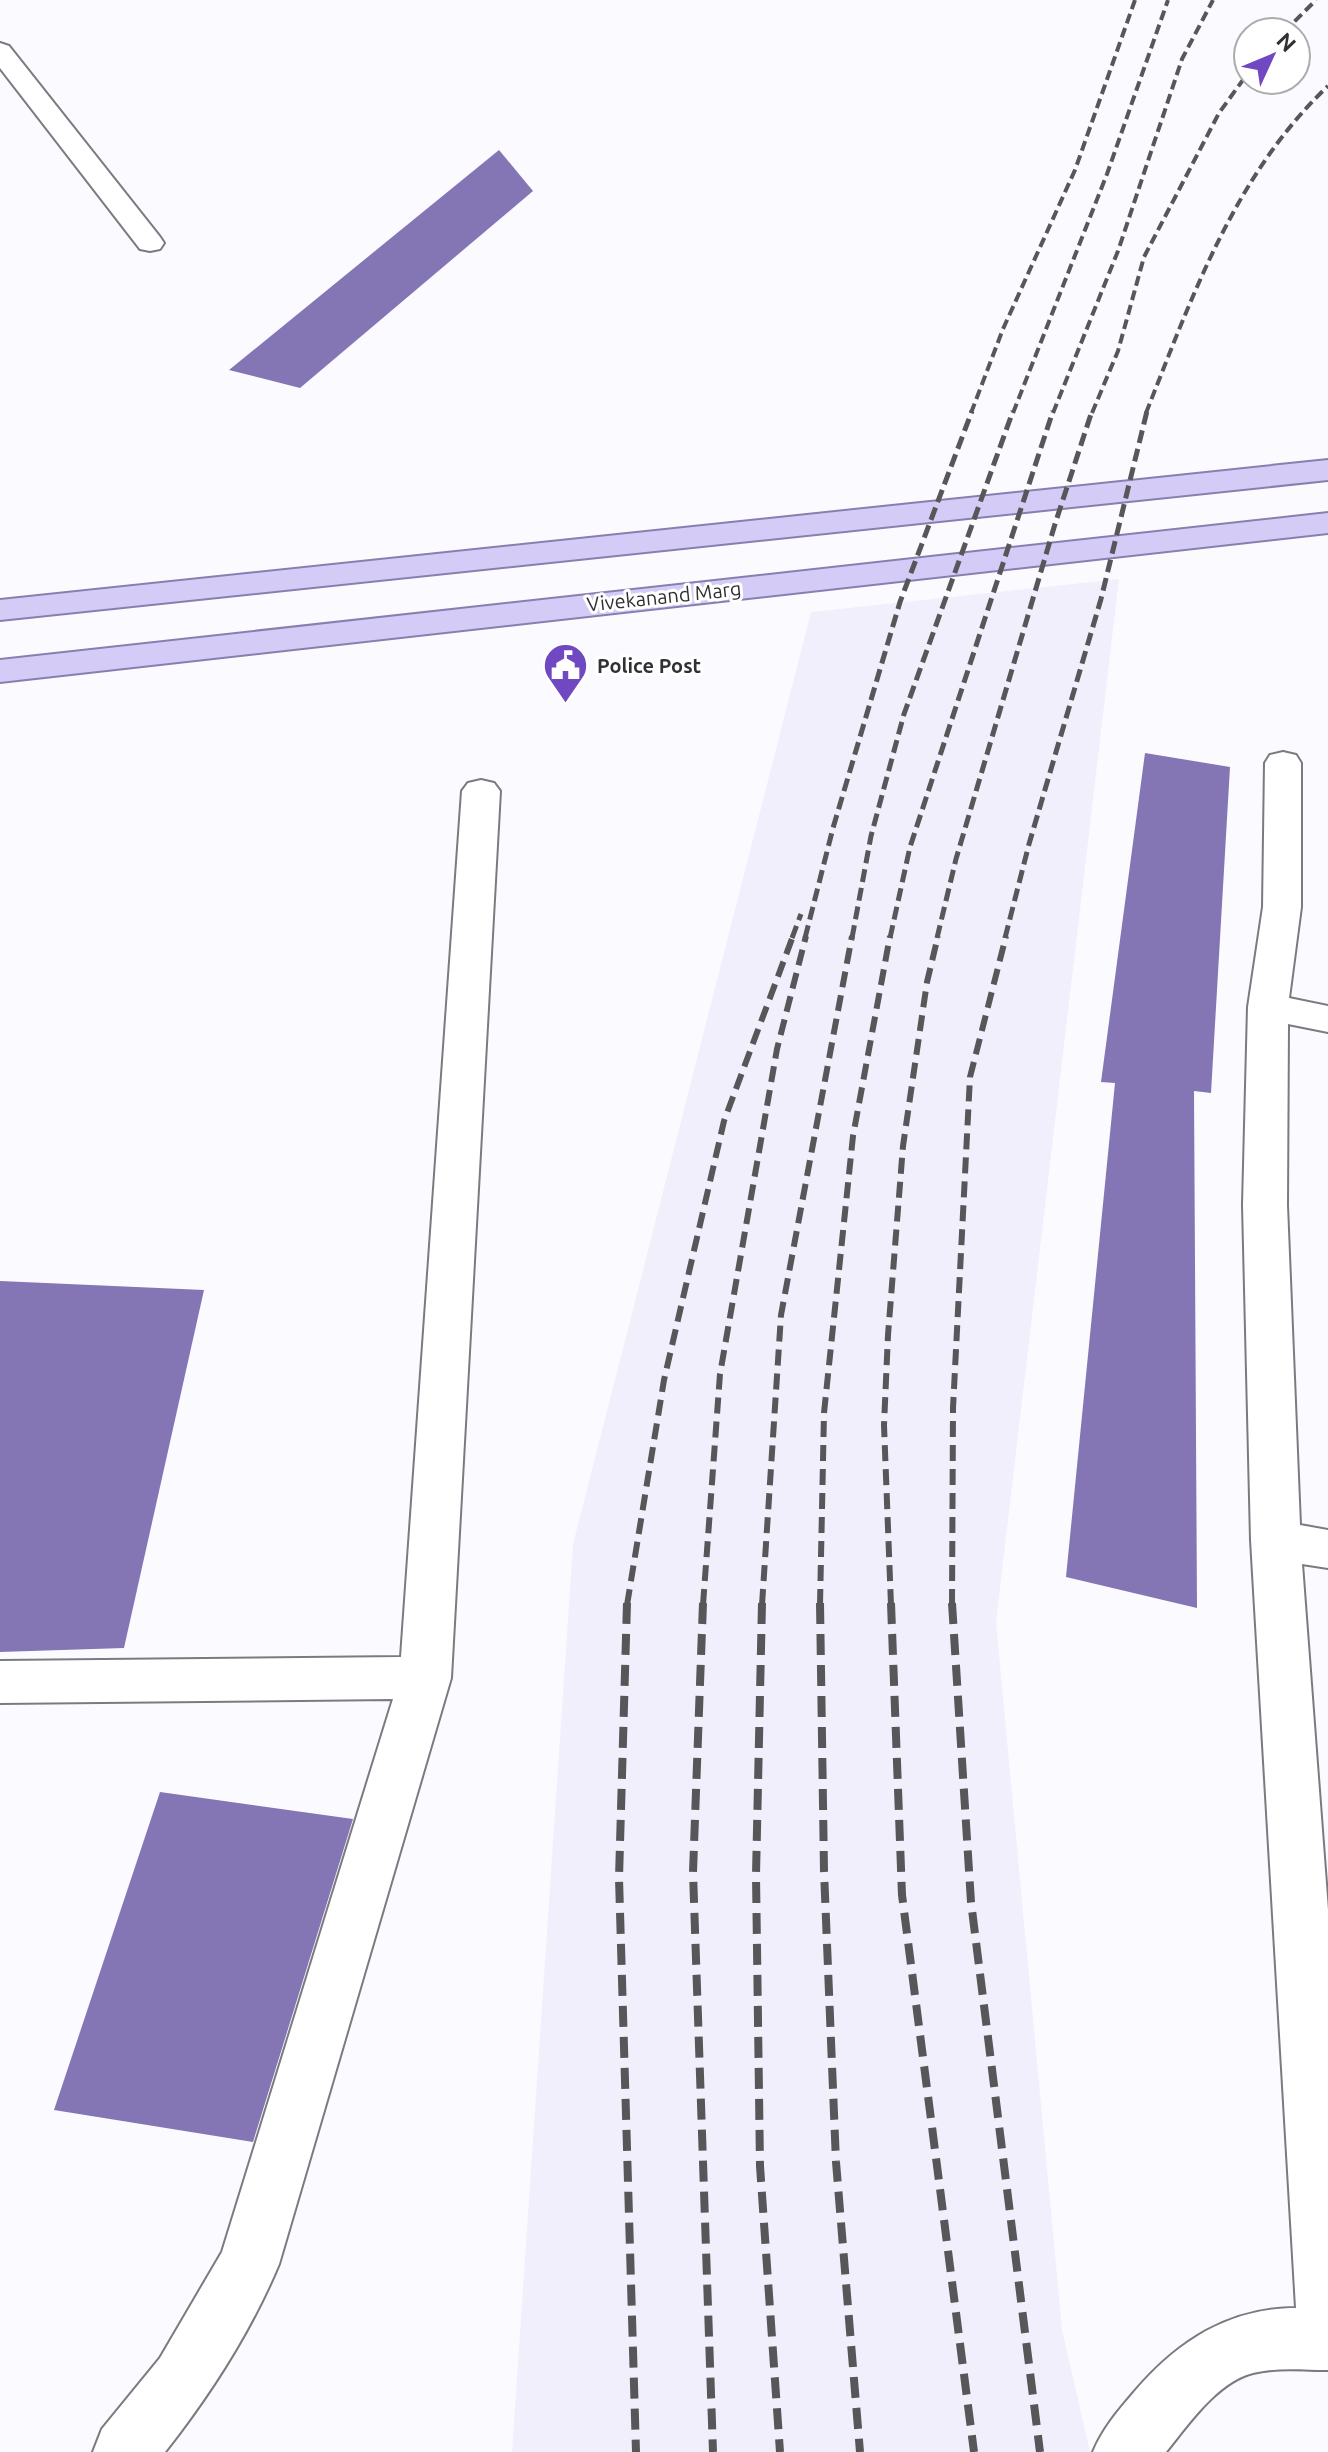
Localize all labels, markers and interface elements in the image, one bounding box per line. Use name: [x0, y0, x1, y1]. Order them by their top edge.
north arrow: [1232, 16, 1312, 96]
text: N: [1272, 27, 1301, 56]
street label: Vivekanand Marg: [586, 576, 742, 616]
public building icon: Police Post: [542, 641, 590, 704]
place label: Police Post: [597, 654, 702, 677]

